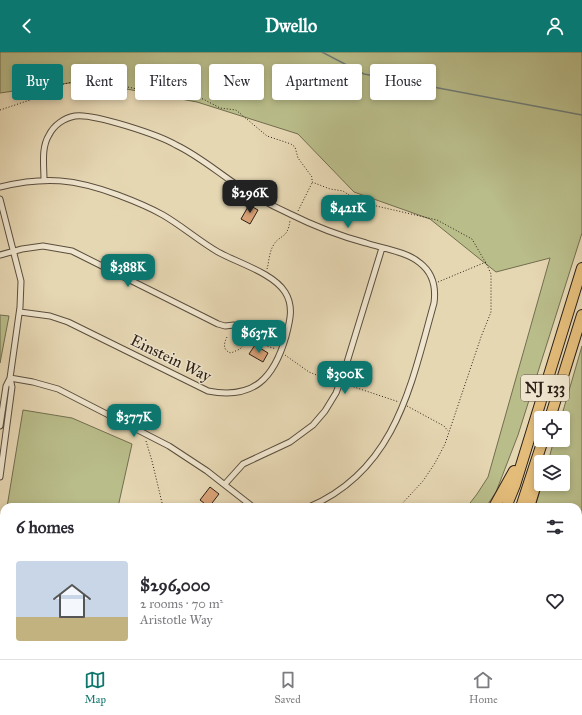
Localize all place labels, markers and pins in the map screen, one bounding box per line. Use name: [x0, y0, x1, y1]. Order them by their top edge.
pin: $296K: [222, 180, 278, 214]
pin: $421K: [320, 195, 376, 229]
pin: $388K: [100, 254, 156, 288]
pin: $637K: [231, 320, 287, 354]
pin: $300K: [317, 361, 373, 395]
pin: $377K: [106, 404, 162, 438]

